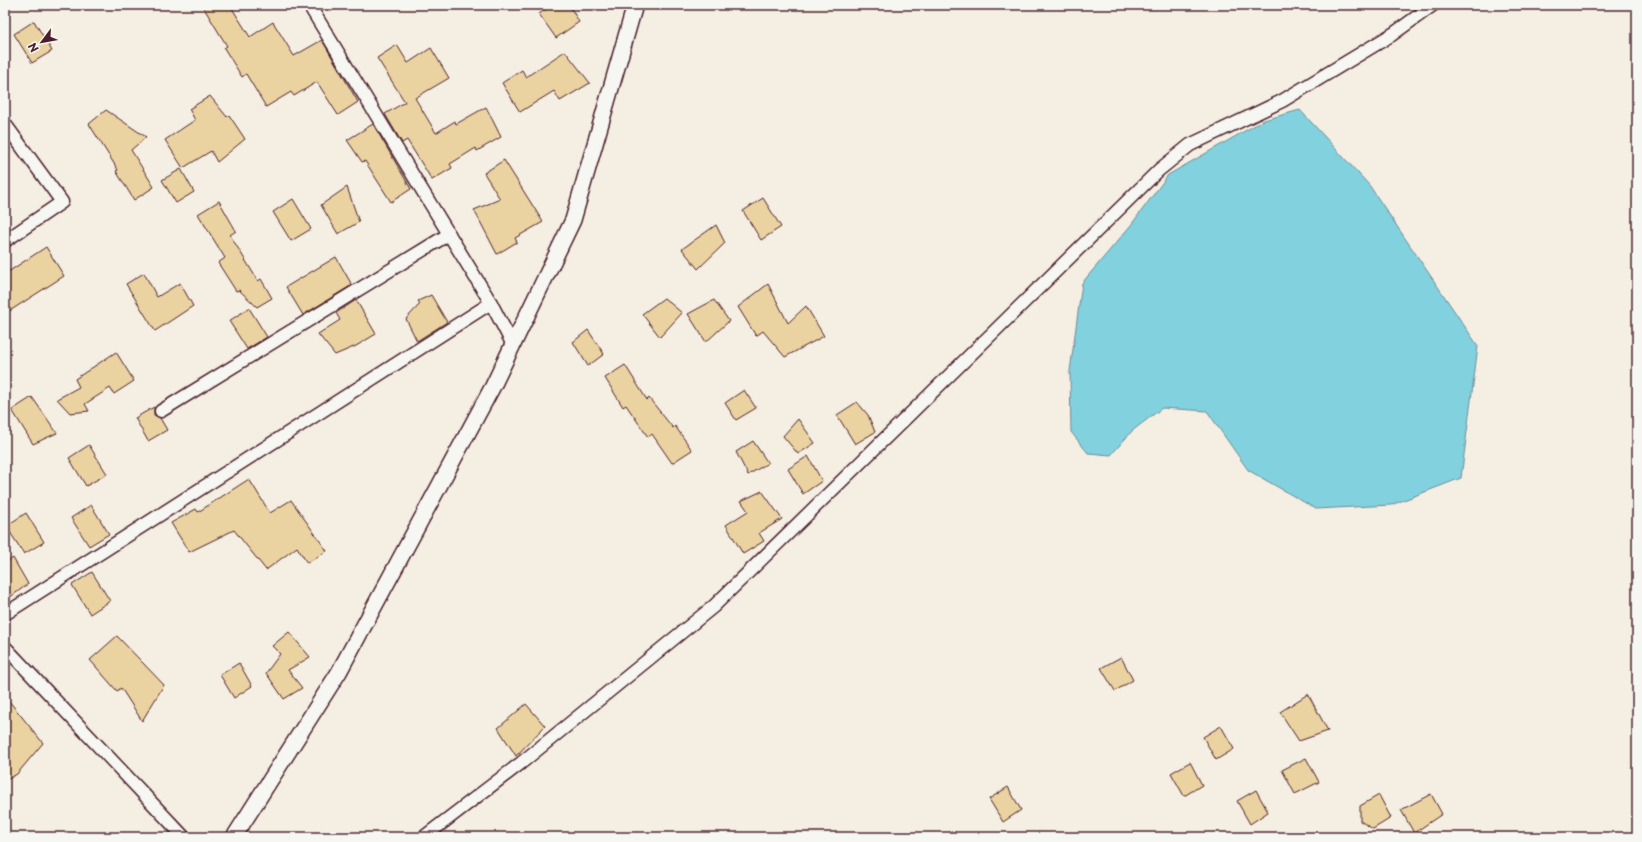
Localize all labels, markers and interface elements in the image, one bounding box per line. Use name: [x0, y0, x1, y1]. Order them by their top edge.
north arrow: [22, 22, 62, 62]
text: N: [23, 39, 43, 56]

